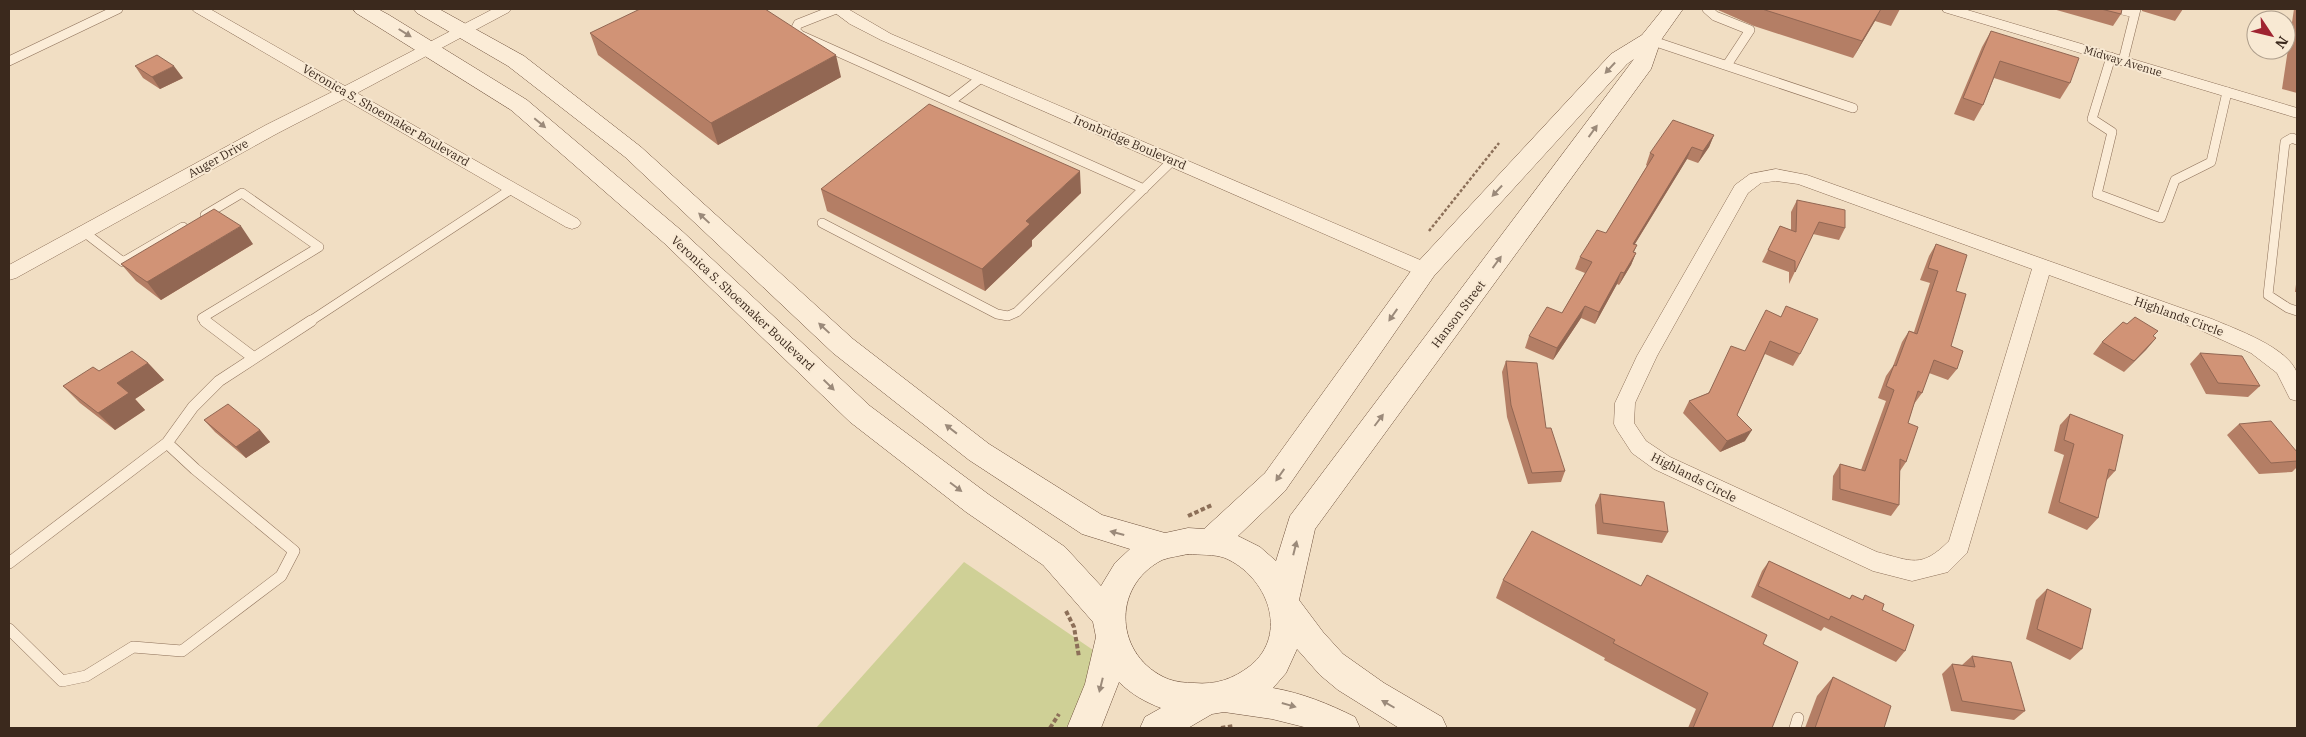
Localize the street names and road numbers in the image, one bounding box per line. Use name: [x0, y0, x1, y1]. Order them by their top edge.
street label: Midway Avenue: [2082, 42, 2164, 80]
street label: Veronica S. Shoemaker Boulevard: [300, 61, 472, 169]
street label: Ironbridge Boulevard: [1071, 111, 1189, 173]
street label: Auger Drive: [185, 135, 251, 181]
street label: Veronica S. Shoemaker Boulevard: [668, 232, 818, 374]
street label: Hanson Street: [1428, 277, 1488, 351]
street label: Highlands Circle: [2132, 293, 2226, 339]
street label: Highlands Circle: [1649, 449, 1739, 505]

